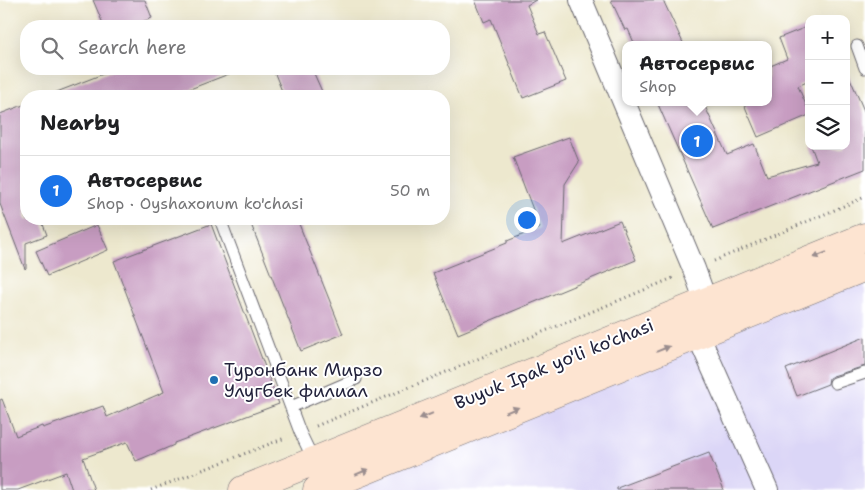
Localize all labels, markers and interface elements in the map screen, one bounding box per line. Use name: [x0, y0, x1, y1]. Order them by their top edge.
map controls: [805, 15, 850, 150]
button: +: [805, 15, 850, 60]
search box: [20, 20, 450, 75]
icon: search: [38, 34, 66, 62]
text: Search here: [78, 35, 187, 60]
popup: [622, 41, 772, 106]
text: Автосервис: [639, 51, 755, 76]
button: −: [805, 60, 850, 105]
text: Shop: [639, 76, 676, 97]
button: layers: [805, 105, 850, 150]
text: Nearby: [40, 109, 120, 137]
pin: 1: [681, 122, 713, 160]
text: Автосервис: [87, 168, 203, 193]
text: 1: [52, 180, 60, 201]
text: 50 m: [390, 180, 430, 201]
text: Shop · Oyshaxonum ko'chasi: [87, 193, 303, 214]
your location: [514, 207, 540, 233]
one-way arrow: [813, 252, 827, 260]
street label: Buyuk Ipak yo'li ko'chasi: [451, 313, 657, 415]
one-way arrow: [656, 345, 671, 353]
place label: Туронбанк Мирзо Улугбек филиал: [224, 358, 383, 403]
marker: Туронбанк Мирзо Улугбек филиал: [208, 374, 220, 386]
one-way arrow: [505, 406, 519, 414]
one-way arrow: [419, 412, 433, 420]
one-way arrow: [355, 467, 369, 475]

